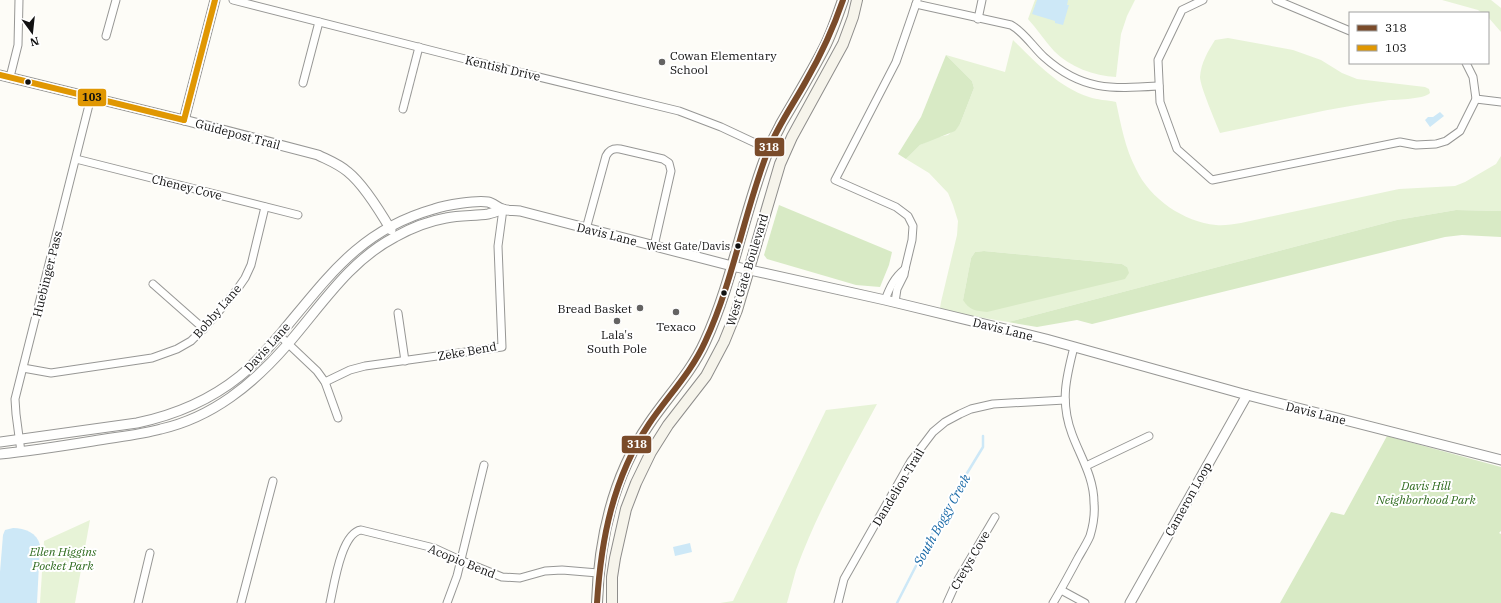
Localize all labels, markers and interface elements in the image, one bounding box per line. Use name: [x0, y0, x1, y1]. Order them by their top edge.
north arrow: [12, 12, 52, 52]
legend: [1349, 12, 1489, 64]
text: 318: [1385, 20, 1407, 35]
text: N: [28, 34, 41, 50]
text: 103: [1385, 40, 1407, 55]
place label: Cowan Elementary School: [670, 48, 777, 77]
street label: Kentish Drive: [464, 52, 542, 84]
marker: Cowan Elementary School: [657, 57, 667, 67]
unlabelled marker: [23, 77, 33, 87]
line badge: 103: [77, 88, 107, 107]
text: 103: [82, 90, 102, 104]
street label: Guidepost Trail: [194, 115, 283, 153]
line badge: 318: [754, 137, 785, 157]
text: 318: [759, 140, 779, 154]
street label: Cheney Cove: [150, 171, 224, 203]
street label: West Gate Boulevard: [723, 212, 771, 328]
street label: Davis Lane: [575, 219, 639, 249]
street label: Huebinger Pass: [29, 229, 65, 319]
place label: West Gate/Davis: [646, 239, 730, 253]
marker: West Gate/Davis: [733, 241, 743, 251]
street label: Bobby Lane: [190, 281, 244, 341]
unlabelled marker: [719, 288, 729, 298]
place label: Bread Basket: [558, 301, 632, 316]
marker: Bread Basket: [635, 303, 645, 313]
marker: Texaco: [671, 307, 681, 317]
street label: Davis Lane: [971, 314, 1035, 344]
marker: Lala's South Pole: [612, 316, 622, 326]
street label: Davis Lane: [241, 319, 293, 375]
place label: Texaco: [656, 319, 696, 334]
place label: Lala's South Pole: [587, 327, 647, 356]
street label: Zeke Bend: [436, 338, 498, 364]
street label: Davis Lane: [1284, 398, 1348, 428]
line badge: 318: [621, 435, 652, 454]
text: 318: [627, 437, 647, 451]
street label: Dandelion Trail: [869, 445, 927, 529]
street label: Cameron Loop: [1161, 459, 1215, 539]
water label: South Boggy Creek: [909, 471, 974, 570]
park label: Davis Hill Neighborhood Park: [1375, 478, 1476, 507]
street label: Cretys Cove: [947, 528, 993, 592]
street label: Acopio Bend: [426, 541, 498, 581]
park label: Ellen Higgins Pocket Park: [29, 544, 97, 573]

